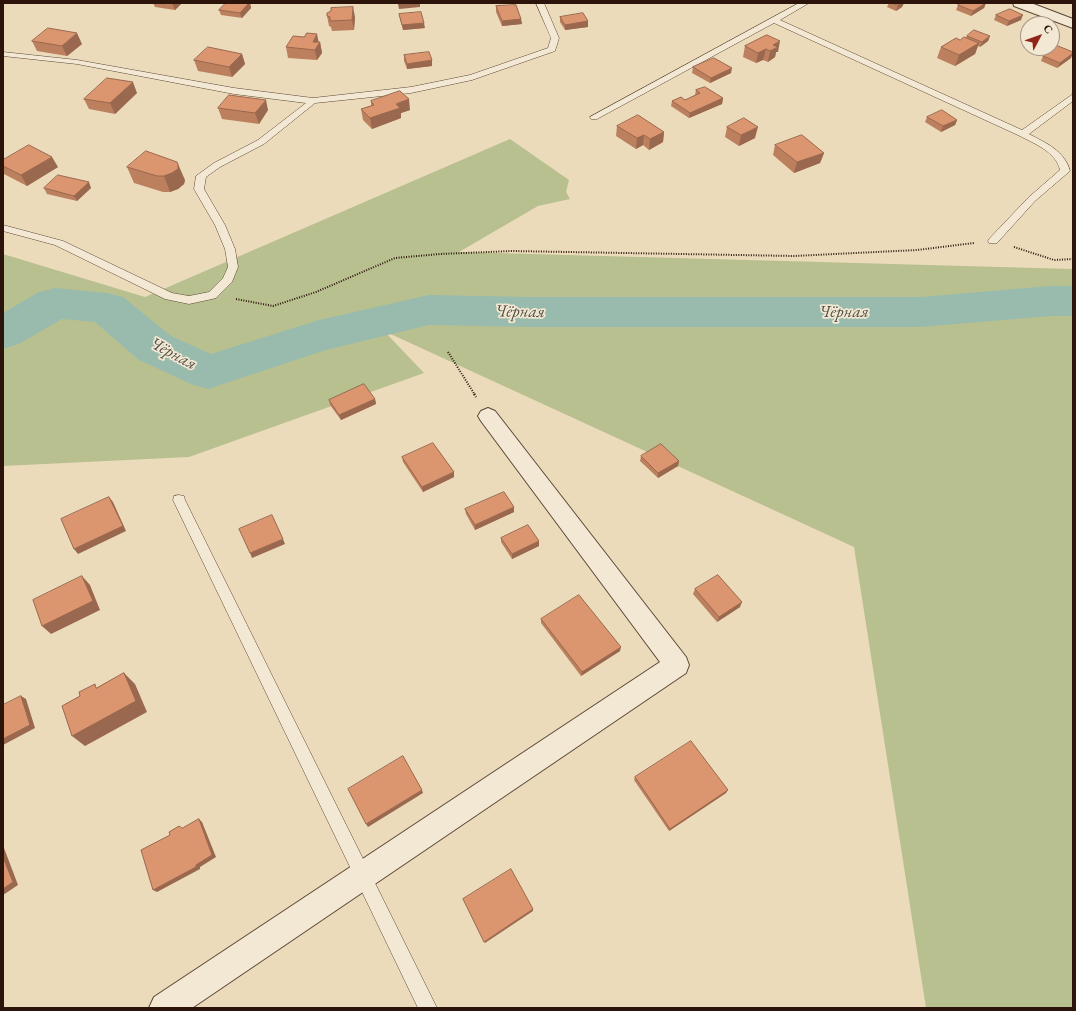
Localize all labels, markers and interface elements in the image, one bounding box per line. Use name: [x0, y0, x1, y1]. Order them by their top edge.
north arrow: [1020, 16, 1060, 56]
text: С: [1040, 21, 1056, 36]
water label: Чёрная: [495, 301, 545, 323]
water label: Чёрная: [819, 302, 869, 322]
water label: Чёрная: [146, 333, 200, 375]

